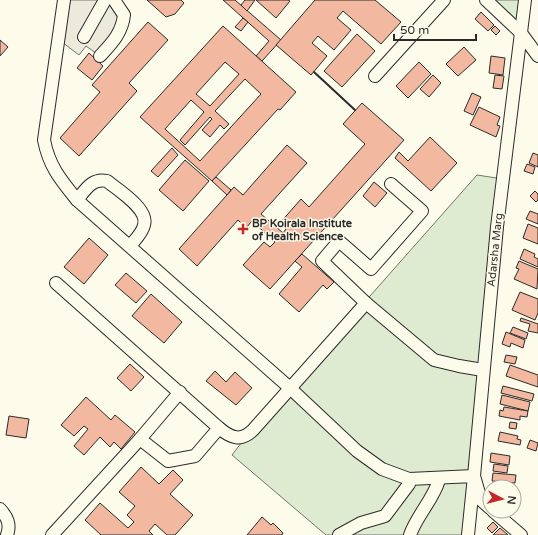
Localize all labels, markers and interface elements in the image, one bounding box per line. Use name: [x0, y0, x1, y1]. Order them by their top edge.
scale bar: [394, 16, 476, 42]
text: 50 m: [400, 23, 429, 37]
street label: Adarsha Marg: [485, 212, 505, 288]
place label: BP Koirala Institute of Health Science: [252, 217, 353, 243]
marker: BP Koirala Institute of Health Science: [237, 223, 249, 235]
north arrow: [482, 479, 522, 519]
text: N: [504, 495, 518, 505]

